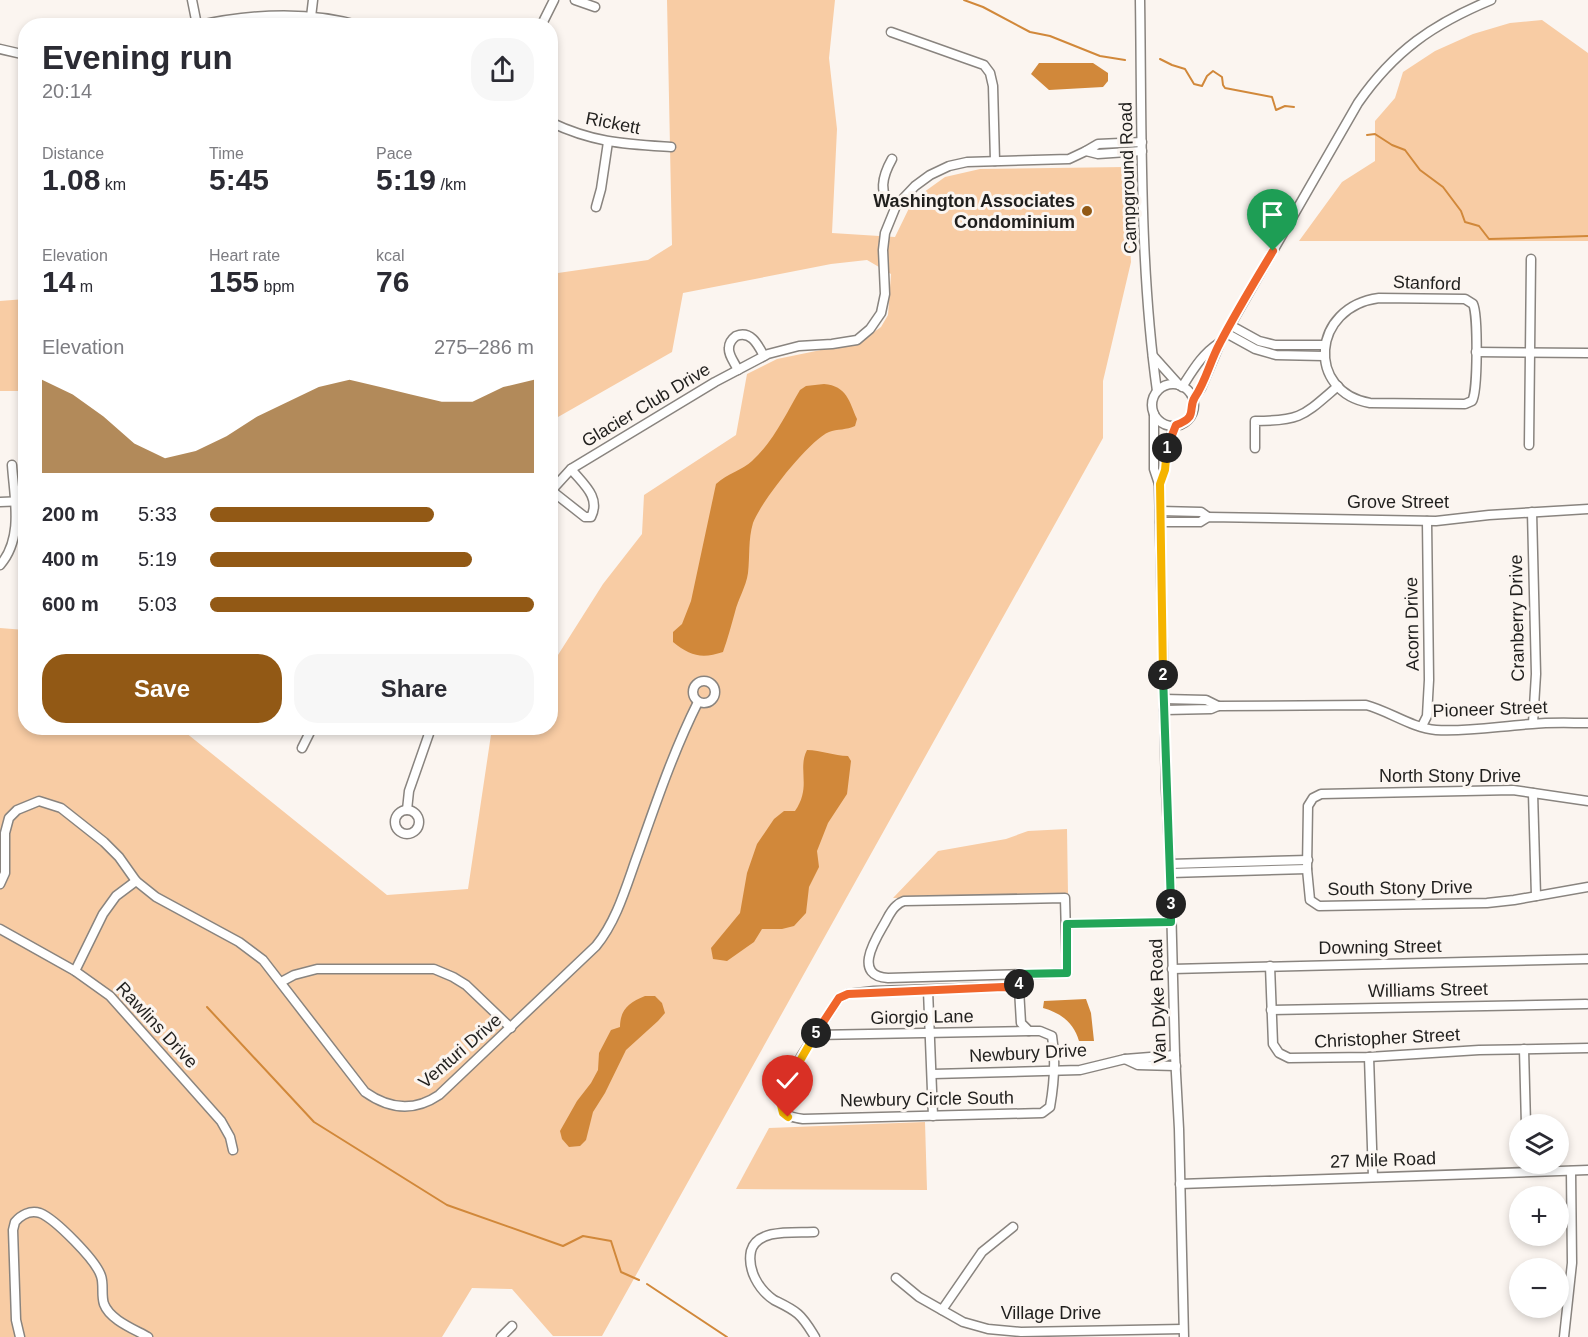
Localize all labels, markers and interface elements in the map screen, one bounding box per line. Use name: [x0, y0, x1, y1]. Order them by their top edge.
button: share: [471, 38, 534, 101]
text: Evening run: [42, 39, 233, 76]
text: 20:14: [42, 80, 92, 102]
street label: Campground Road: [1115, 102, 1141, 254]
street label: Rickett: [584, 108, 642, 138]
text: Distance: [42, 145, 104, 162]
text: Time: [209, 145, 244, 162]
text: Pace: [376, 145, 412, 162]
text: 1.08: [42, 163, 100, 196]
text: 5:45: [209, 163, 269, 196]
text: 5:19: [376, 163, 436, 196]
text: km: [100, 176, 126, 193]
text: /km: [436, 176, 466, 193]
pin: [1247, 189, 1298, 251]
place label: Washington Associates Condominium: [873, 191, 1075, 232]
icon: arrive: [1256, 198, 1289, 231]
marker: Washington Associates Condominium: [1080, 204, 1094, 218]
text: Elevation: [42, 247, 108, 264]
text: Heart rate: [209, 247, 280, 264]
text: kcal: [376, 247, 404, 264]
text: 14: [42, 265, 75, 298]
text: 155: [209, 265, 259, 298]
text: 76: [376, 265, 409, 298]
street label: Stanford: [1393, 272, 1461, 294]
text: m: [75, 278, 93, 295]
text: bpm: [259, 278, 295, 295]
text: Elevation: [42, 336, 124, 358]
text: 275–286 m: [434, 336, 534, 358]
street label: Glacier Club Drive: [578, 359, 714, 451]
pin: 1: [1152, 433, 1182, 463]
text: 1: [1163, 439, 1171, 456]
street label: Grove Street: [1347, 492, 1449, 512]
text: 200 m: [42, 503, 99, 525]
text: 5:33: [138, 503, 177, 525]
text: 400 m: [42, 548, 99, 570]
text: 5:19: [138, 548, 177, 570]
street label: Cranberry Drive: [1506, 554, 1528, 682]
street label: Acorn Drive: [1401, 577, 1423, 671]
text: 600 m: [42, 593, 99, 615]
text: 5:03: [138, 593, 177, 615]
button: Save: [42, 654, 282, 723]
button: Share: [294, 654, 534, 723]
pin: 2: [1148, 660, 1178, 690]
text: 2: [1159, 666, 1167, 683]
street label: Pioneer Street: [1432, 697, 1548, 721]
street label: North Stony Drive: [1379, 766, 1521, 786]
street label: South Stony Drive: [1327, 877, 1473, 899]
pin: 3: [1156, 889, 1186, 919]
text: 3: [1167, 895, 1175, 912]
street label: Downing Street: [1318, 936, 1442, 958]
street label: Van Dyke Road: [1146, 938, 1170, 1064]
pin: 4: [1004, 969, 1034, 999]
text: 4: [1015, 975, 1023, 992]
street label: Rawlins Drive: [112, 978, 202, 1072]
street label: Williams Street: [1368, 979, 1488, 1001]
street label: Giorgio Lane: [870, 1006, 974, 1028]
street label: Venturi Drive: [415, 1010, 505, 1092]
pin: 5: [801, 1018, 831, 1048]
text: 5: [812, 1024, 820, 1041]
street label: Christopher Street: [1314, 1024, 1460, 1052]
street label: Newbury Drive: [969, 1040, 1087, 1066]
pin: [762, 1055, 813, 1117]
icon: check: [771, 1064, 804, 1097]
street label: Newbury Circle South: [840, 1087, 1014, 1111]
map controls: [1509, 1114, 1569, 1318]
button: layers: [1509, 1114, 1569, 1174]
street label: 27 Mile Road: [1330, 1148, 1436, 1172]
button: +: [1509, 1186, 1569, 1246]
button: −: [1509, 1258, 1569, 1318]
street label: Village Drive: [1001, 1303, 1101, 1323]

